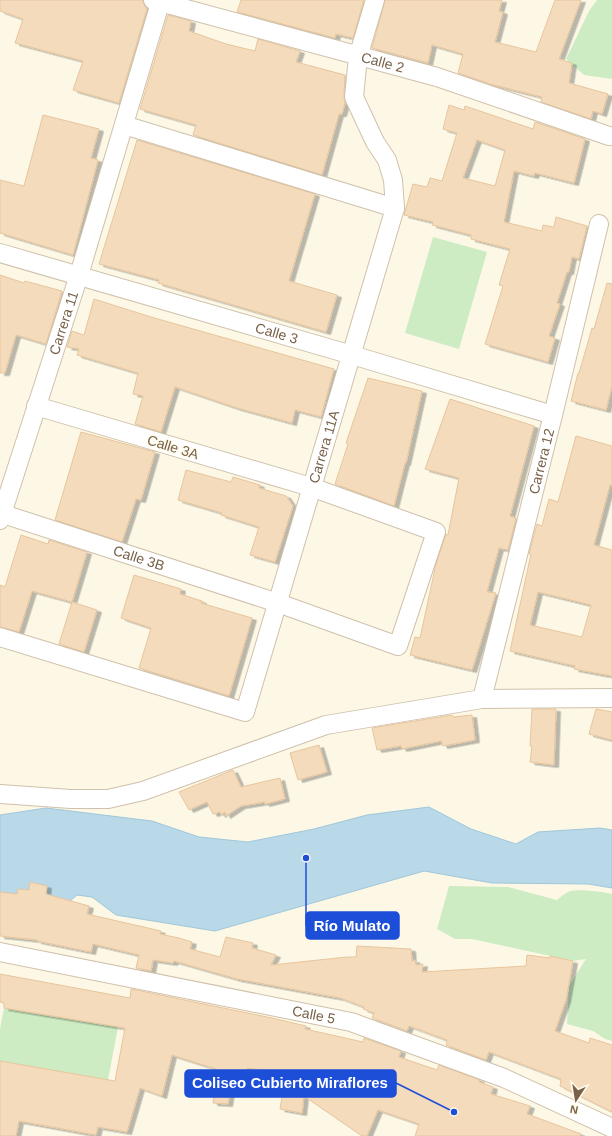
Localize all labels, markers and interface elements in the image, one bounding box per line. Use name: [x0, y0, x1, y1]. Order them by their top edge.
street label: Calle 2: [360, 49, 406, 76]
street label: Carrera 11: [46, 289, 81, 357]
street label: Calle 3: [253, 319, 300, 347]
street label: Carrera 11A: [306, 408, 343, 485]
street label: Carrera 12: [526, 427, 557, 496]
street label: Calle 3A: [145, 432, 201, 463]
street label: Calle 3B: [111, 542, 167, 574]
callout: Río Mulato: [306, 912, 399, 939]
text: Río Mulato: [314, 917, 390, 934]
street label: Calle 5: [291, 1002, 337, 1027]
callout: Coliseo Cubierto Miraflores: [185, 1070, 396, 1097]
text: Coliseo Cubierto Miraflores: [192, 1074, 388, 1091]
north arrow: [556, 1080, 596, 1120]
text: N: [569, 1103, 579, 1116]

